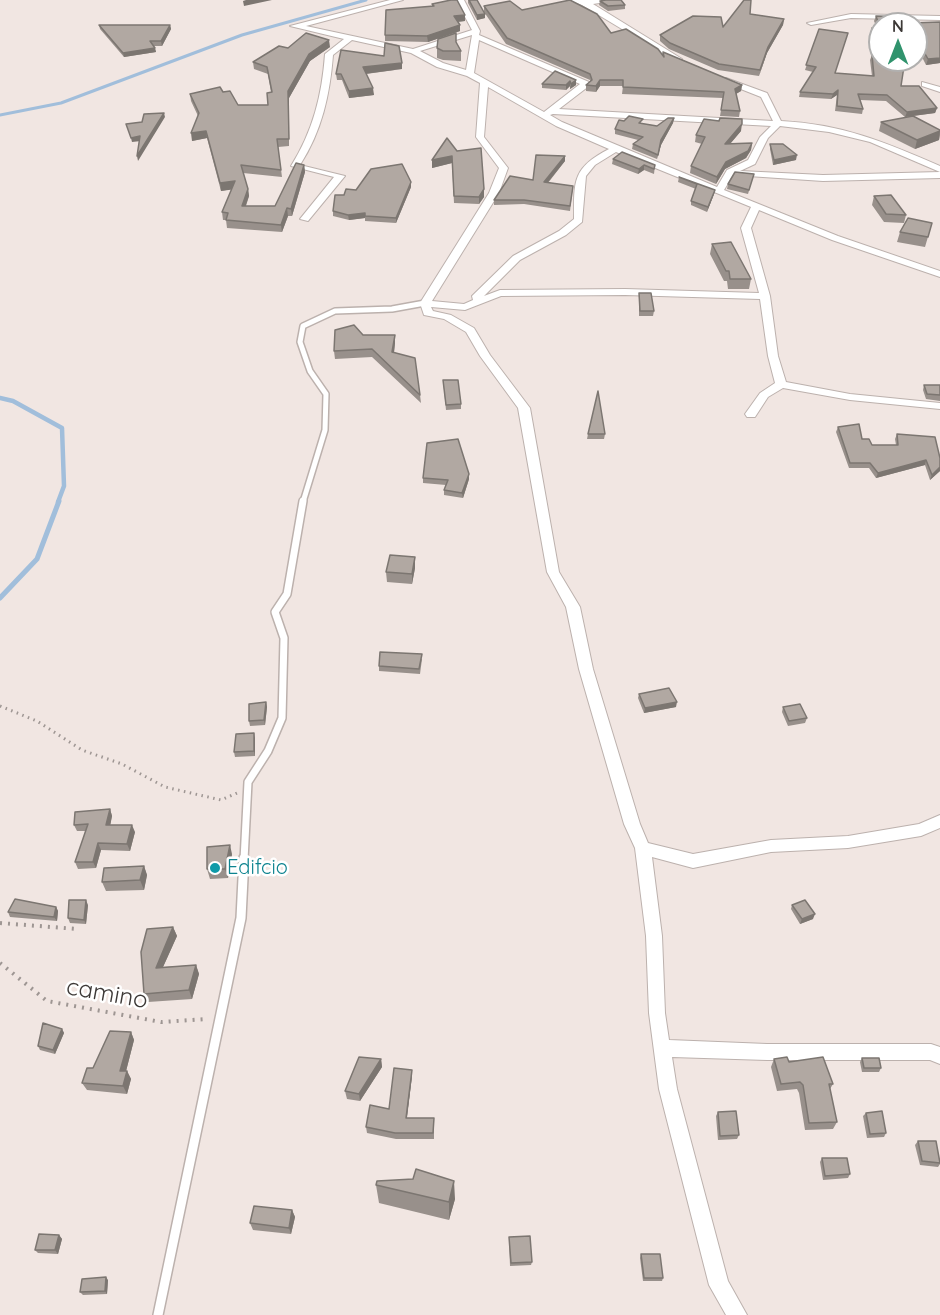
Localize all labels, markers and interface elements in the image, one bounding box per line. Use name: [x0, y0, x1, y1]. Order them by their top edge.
north arrow: [868, 12, 928, 72]
text: N: [892, 16, 904, 36]
place label: Edifcio: [227, 856, 288, 880]
marker: Edifcio: [208, 861, 222, 875]
street label: camino: [64, 973, 150, 1015]

